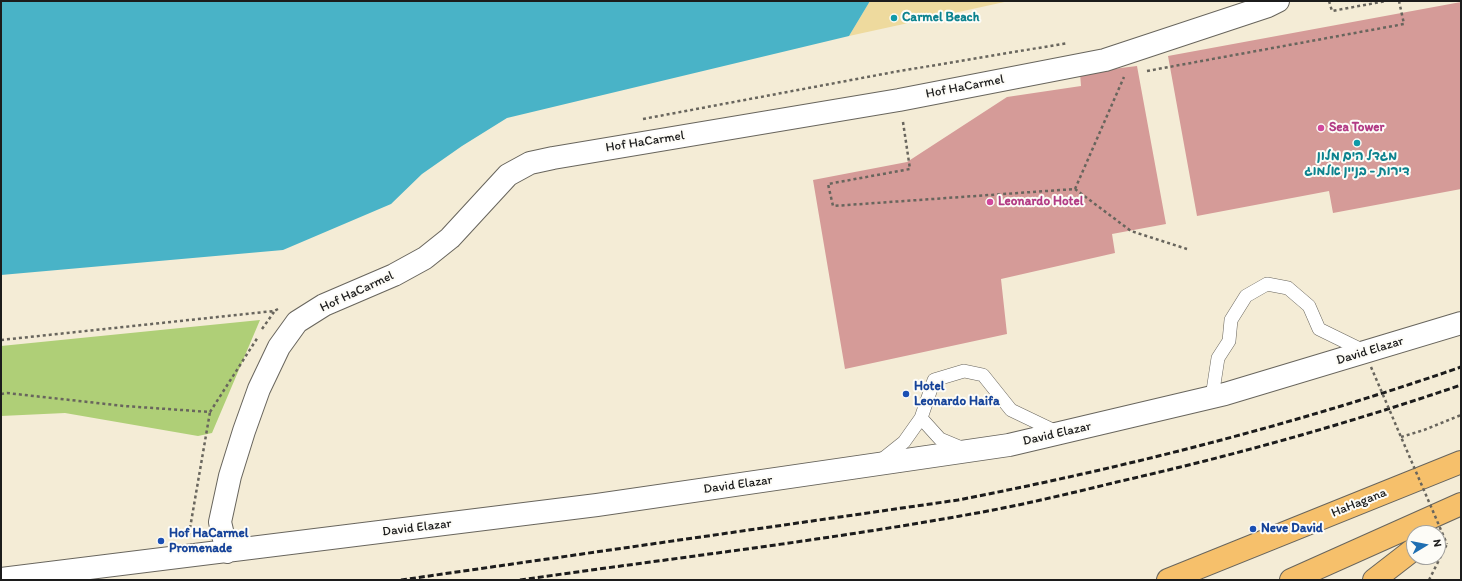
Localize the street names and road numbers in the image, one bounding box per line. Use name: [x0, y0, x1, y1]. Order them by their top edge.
street label: Hof HaCarmel: [924, 72, 1006, 102]
street label: Hof HaCarmel: [605, 128, 685, 156]
street label: Hof HaCarmel: [318, 268, 396, 316]
street label: David Elazar: [1334, 333, 1406, 369]
street label: David Elazar: [1021, 419, 1093, 449]
street label: David Elazar: [702, 472, 774, 498]
street label: HaHagana: [1329, 485, 1389, 521]
street label: David Elazar: [381, 516, 453, 540]

